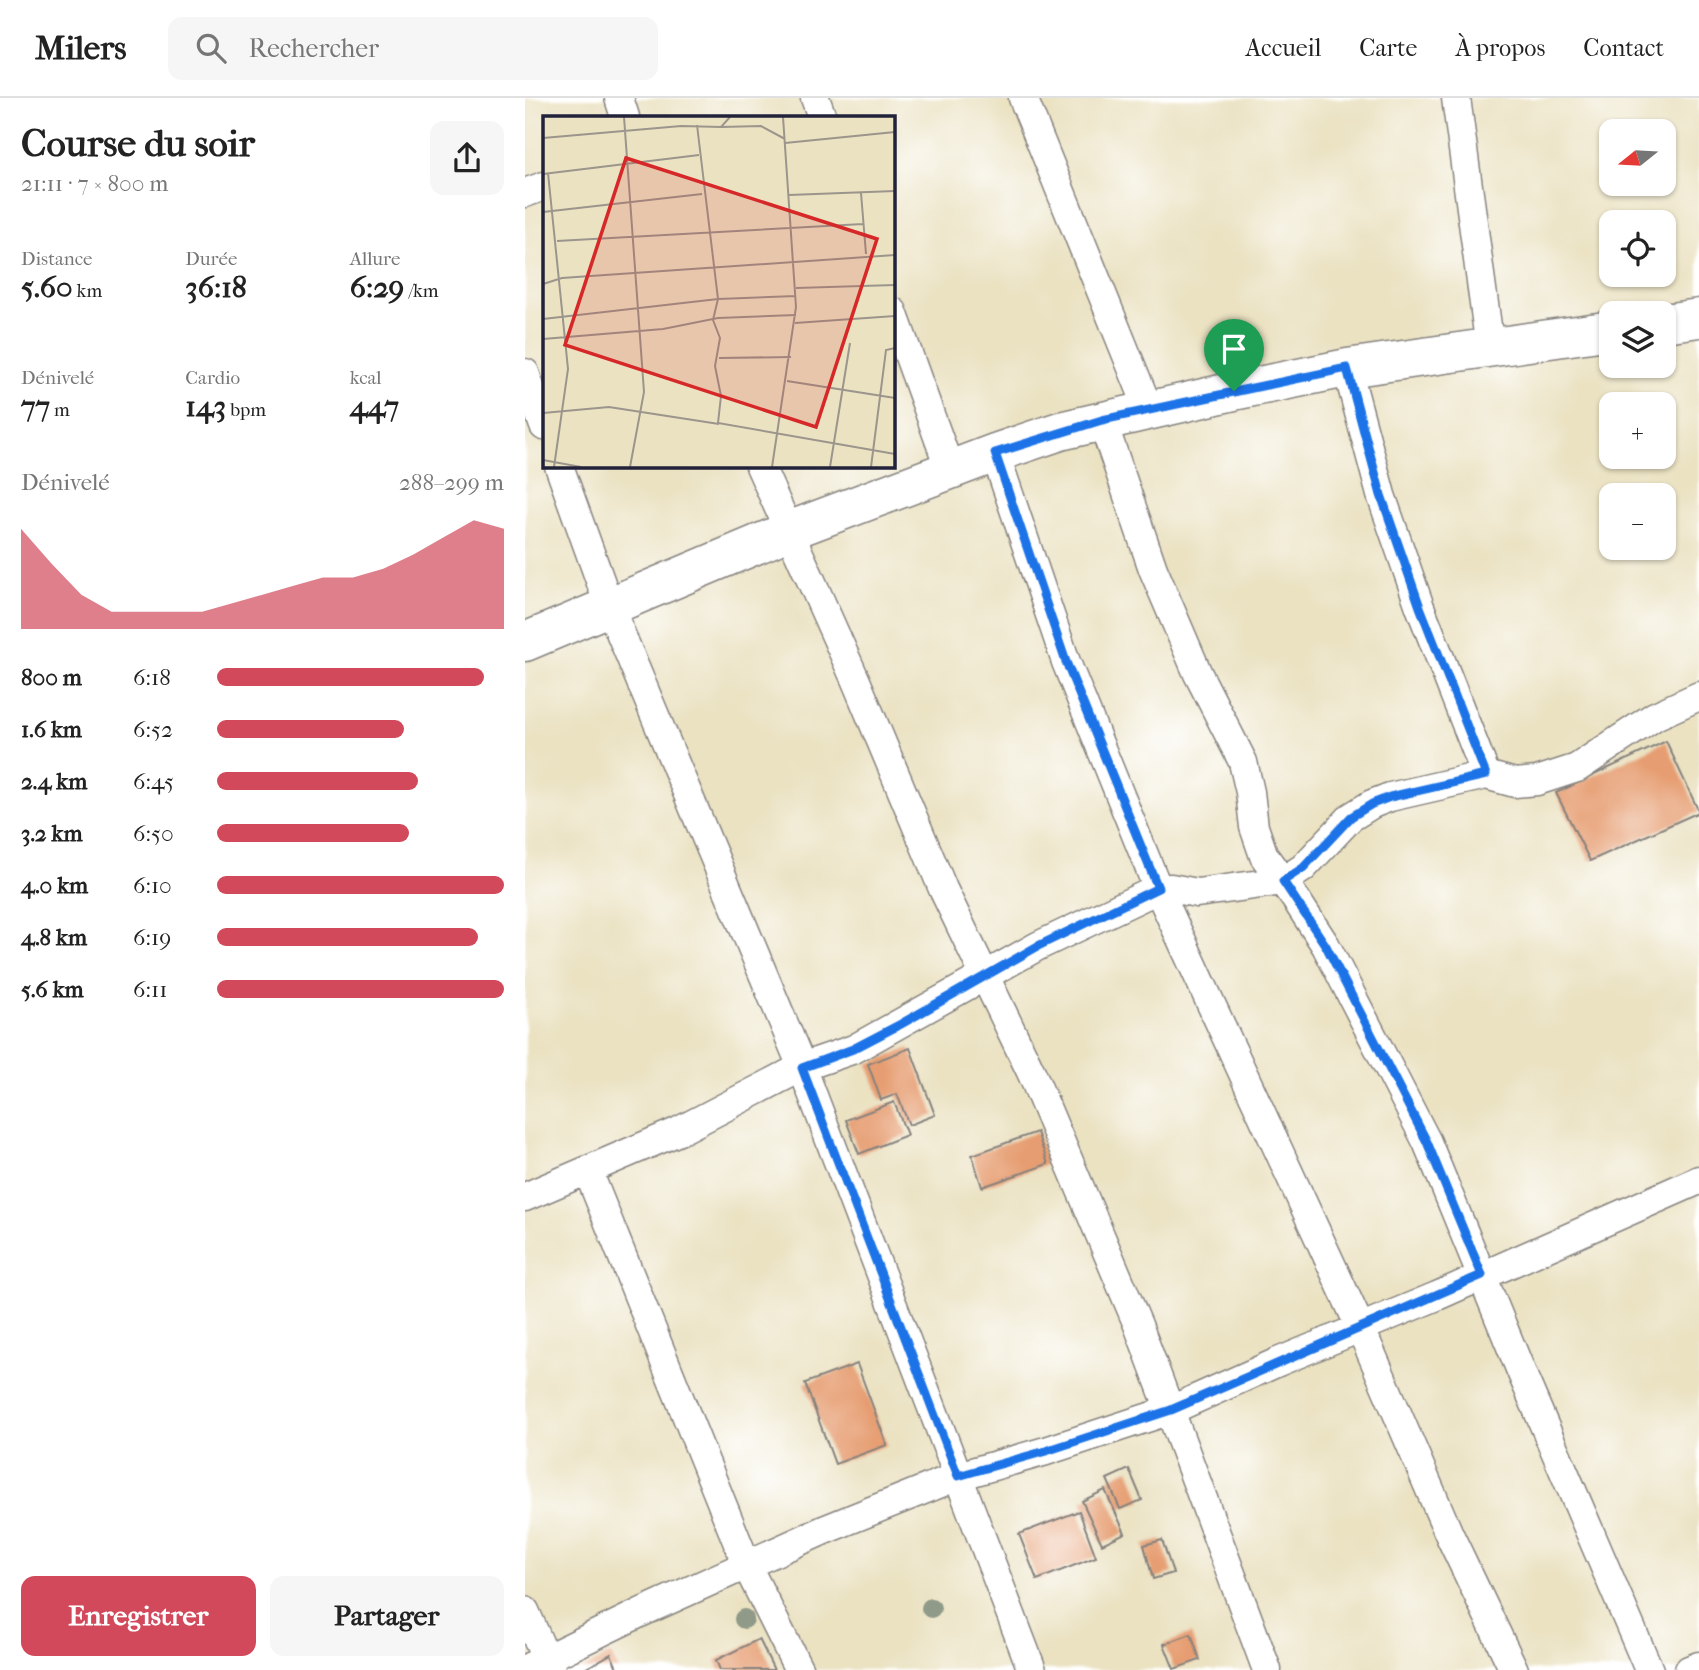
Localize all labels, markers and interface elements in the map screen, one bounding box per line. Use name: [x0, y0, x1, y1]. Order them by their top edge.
search box: [168, 17, 658, 80]
text: Milers: [35, 29, 126, 68]
icon: search: [192, 29, 230, 67]
text: Rechercher: [248, 33, 379, 64]
text: Accueil: [1246, 34, 1321, 62]
text: Carte: [1359, 34, 1417, 62]
text: À propos: [1455, 34, 1545, 62]
text: Contact: [1583, 34, 1664, 62]
inset map: [543, 116, 894, 467]
north arrow: [1599, 119, 1677, 196]
map controls: [1599, 119, 1676, 560]
text: Course du soir: [21, 121, 255, 166]
button: share: [430, 121, 504, 195]
text: 21:11 · 7 × 800 m: [21, 170, 168, 197]
button: locate: [1599, 210, 1676, 287]
text: Distance: [21, 248, 92, 270]
text: Durée: [185, 248, 237, 270]
text: Allure: [350, 248, 401, 270]
text: 5.60: [21, 270, 73, 305]
text: 36:18: [185, 270, 247, 305]
text: 6:29: [350, 270, 404, 305]
text: km: [73, 280, 102, 302]
text: /km: [404, 280, 439, 302]
button: layers: [1599, 301, 1676, 378]
pin: [1204, 319, 1264, 391]
icon: arrive: [1215, 330, 1253, 368]
text: Dénivelé: [21, 367, 94, 389]
text: Cardio: [185, 367, 240, 389]
text: kcal: [350, 367, 382, 389]
text: 77: [21, 389, 50, 424]
text: 143: [185, 389, 226, 424]
text: 447: [350, 389, 399, 424]
button: +: [1599, 392, 1676, 469]
text: m: [50, 399, 70, 421]
text: bpm: [226, 399, 266, 421]
text: Dénivelé: [21, 469, 110, 496]
text: 288–299 m: [399, 469, 504, 496]
button: −: [1599, 483, 1676, 560]
text: 800 m: [21, 664, 82, 691]
text: 6:18: [133, 664, 171, 691]
text: 1.6 km: [21, 716, 82, 743]
text: 6:52: [133, 716, 173, 743]
text: 2.4 km: [21, 768, 87, 795]
text: 6:45: [133, 768, 174, 795]
text: 3.2 km: [21, 820, 83, 847]
text: 6:50: [133, 820, 174, 847]
text: 4.0 km: [21, 872, 88, 899]
text: 6:10: [133, 872, 172, 899]
text: 4.8 km: [21, 924, 87, 951]
text: 6:19: [133, 924, 171, 951]
text: 5.6 km: [21, 976, 84, 1003]
text: 6:11: [133, 976, 167, 1003]
button: Enregistrer: [21, 1576, 256, 1656]
button: Partager: [270, 1576, 504, 1656]

